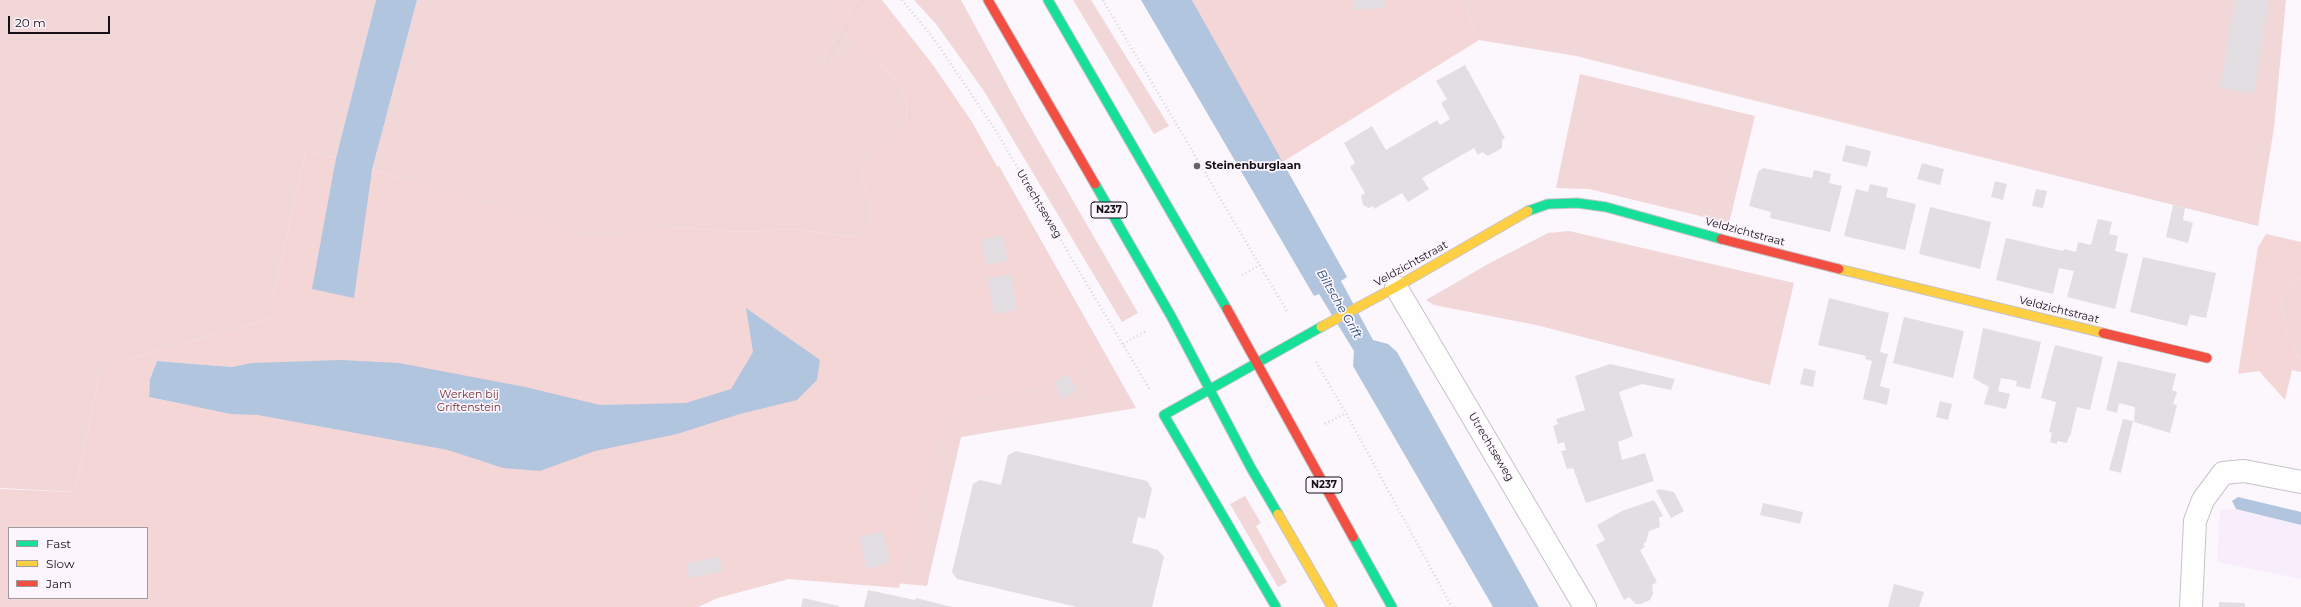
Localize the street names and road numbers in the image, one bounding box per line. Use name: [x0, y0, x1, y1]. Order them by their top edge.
street label: Utrechtseweg: [1013, 167, 1065, 241]
road number: N237: [1091, 202, 1127, 218]
street label: Veldzichtstraat: [1704, 215, 1786, 249]
street label: Veldzichtstraat: [1372, 238, 1450, 290]
street label: Veldzichtstraat: [2018, 294, 2100, 326]
street label: Utrechtseweg: [1465, 410, 1517, 484]
road number: N237: [1306, 477, 1342, 493]

